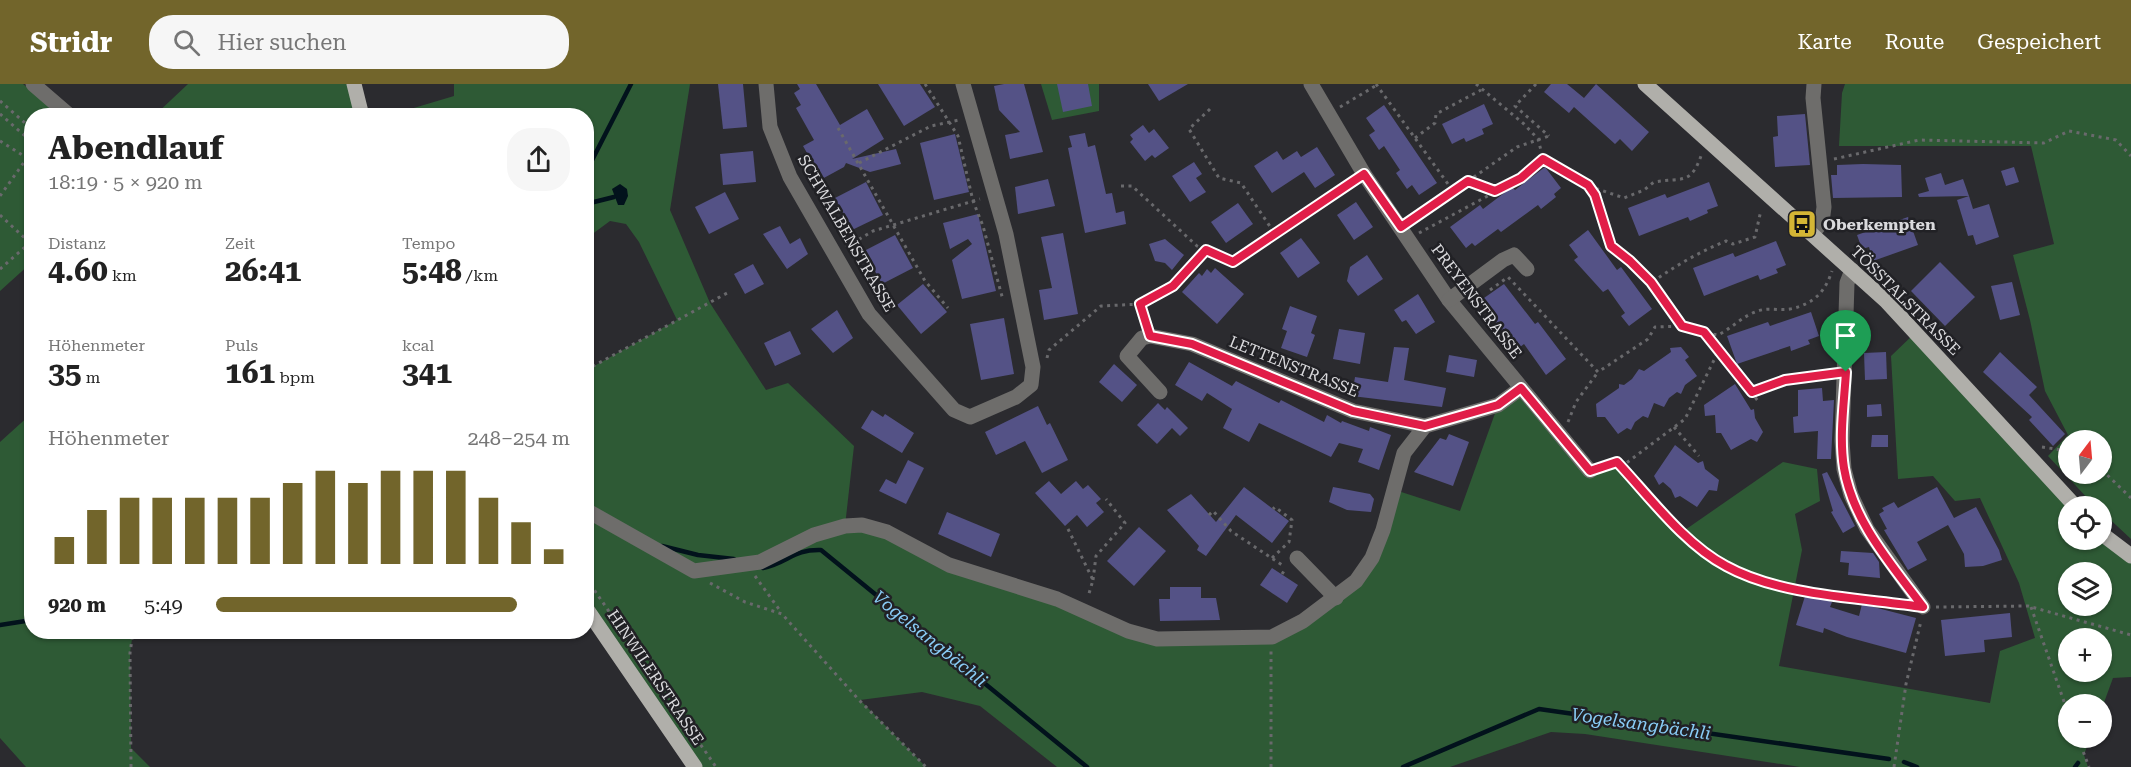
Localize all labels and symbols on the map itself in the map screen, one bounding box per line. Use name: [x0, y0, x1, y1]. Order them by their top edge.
street label: SCHWALBENSTRASSE: [794, 151, 899, 315]
bus stop icon: Oberkempten: [1786, 208, 1818, 240]
place label: Oberkempten: [1823, 215, 1936, 234]
street label: PREYENSTRASSE: [1427, 240, 1526, 362]
street label: TÖSSTALSTRASSE: [1847, 242, 1964, 359]
pin: [1820, 310, 1871, 372]
street label: LETTENSTRASSE: [1226, 332, 1361, 401]
north arrow: [2058, 430, 2112, 484]
water label: Vogelsangbächli: [869, 586, 992, 691]
street label: HINWILERSTRASSE: [603, 606, 708, 748]
water label: Vogelsangbächli: [1570, 703, 1713, 744]

